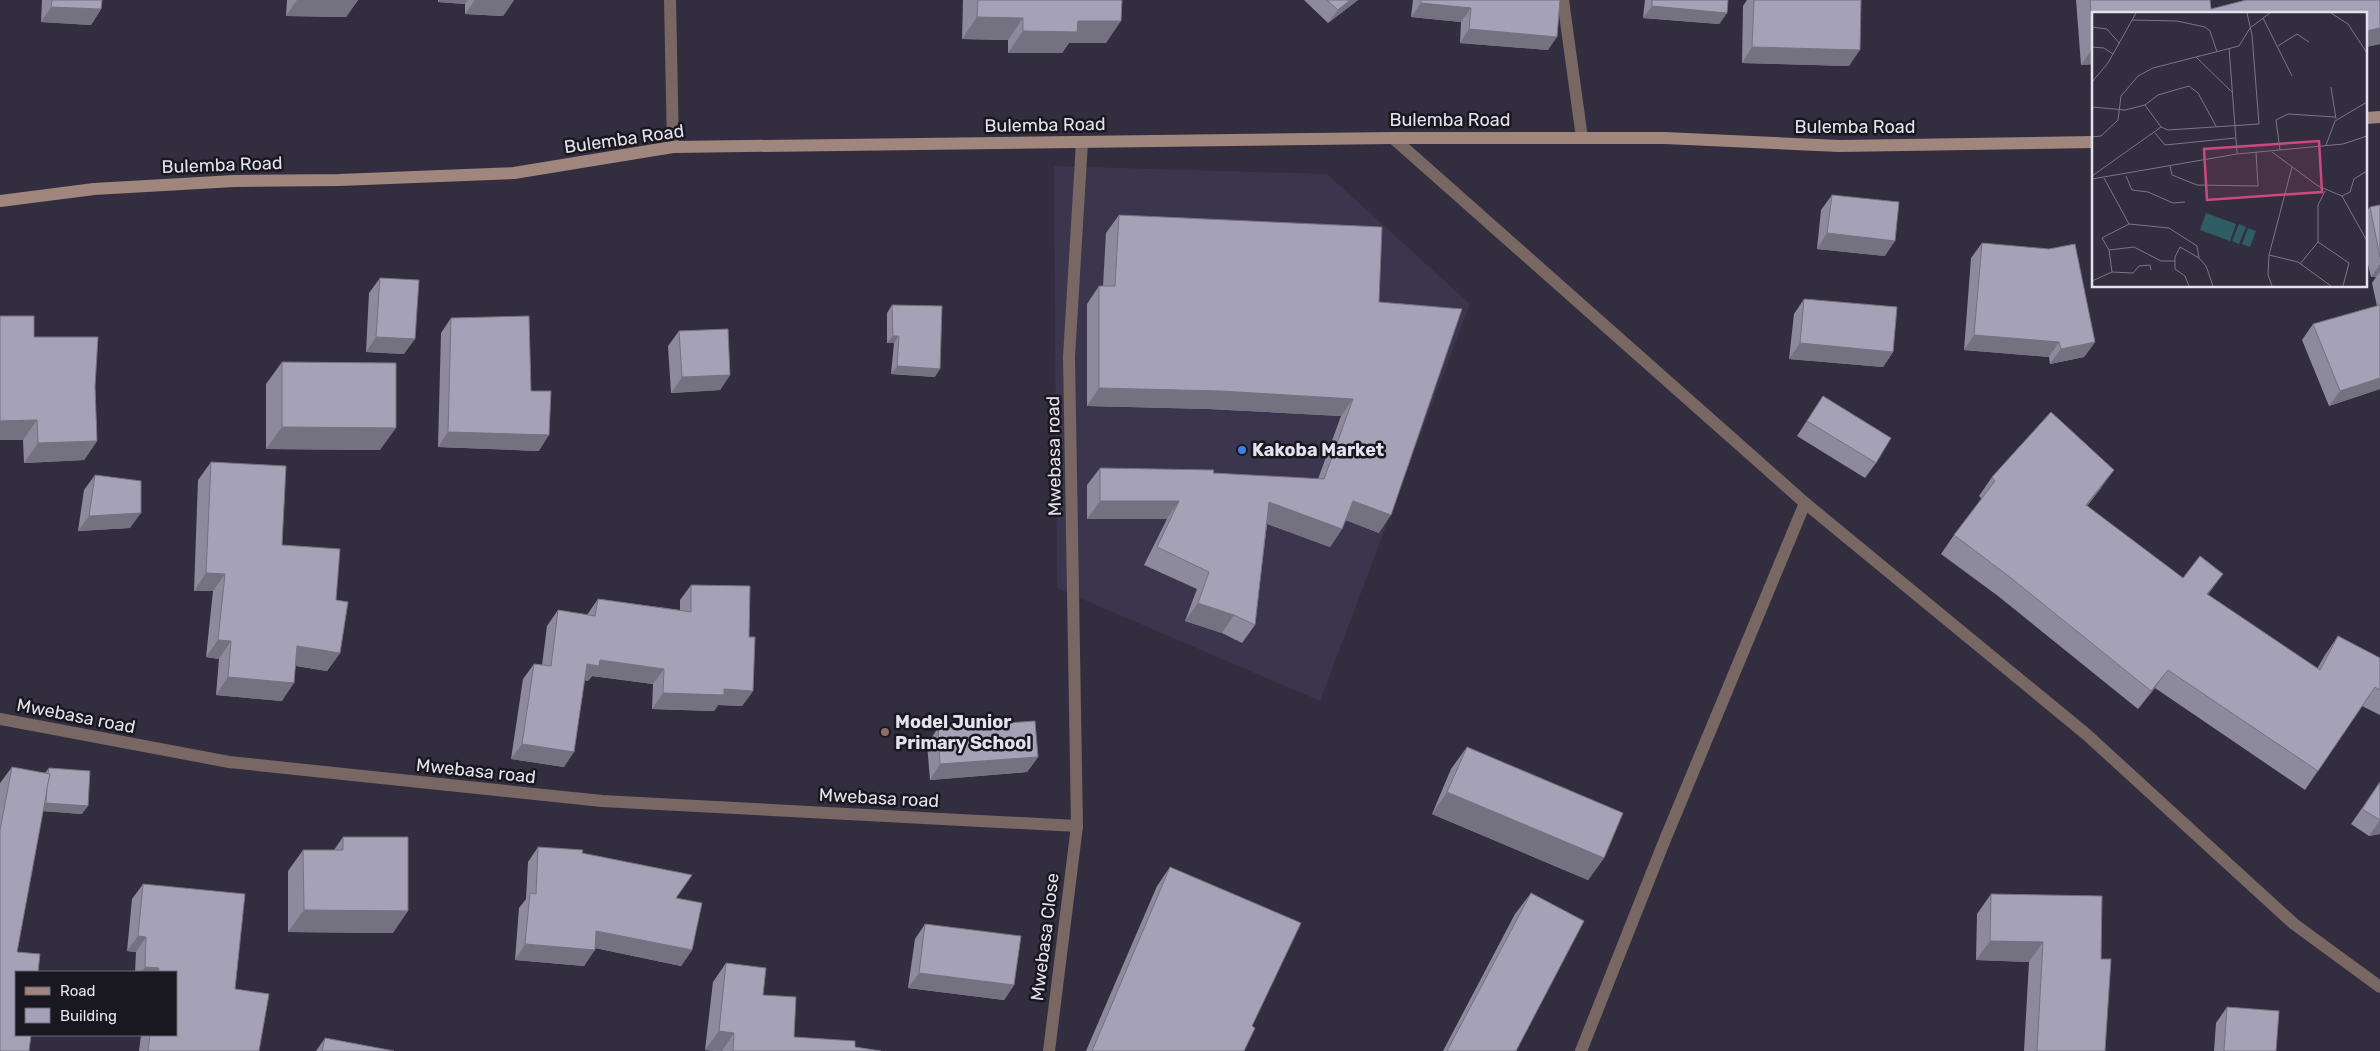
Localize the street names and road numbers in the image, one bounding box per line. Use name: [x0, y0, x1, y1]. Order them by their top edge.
street label: Bulemba Road: [1389, 109, 1511, 131]
street label: Bulemba Road: [984, 113, 1106, 137]
street label: Bulemba Road: [1794, 116, 1916, 138]
street label: Bulemba Road: [563, 120, 685, 158]
street label: Bulemba Road: [161, 152, 283, 178]
street label: Mwebasa road: [1042, 396, 1066, 516]
street label: Mwebasa road: [15, 694, 137, 738]
street label: Mwebasa road: [415, 754, 537, 788]
street label: Mwebasa road: [818, 784, 940, 812]
street label: Mwebasa Close: [1026, 872, 1064, 1002]

